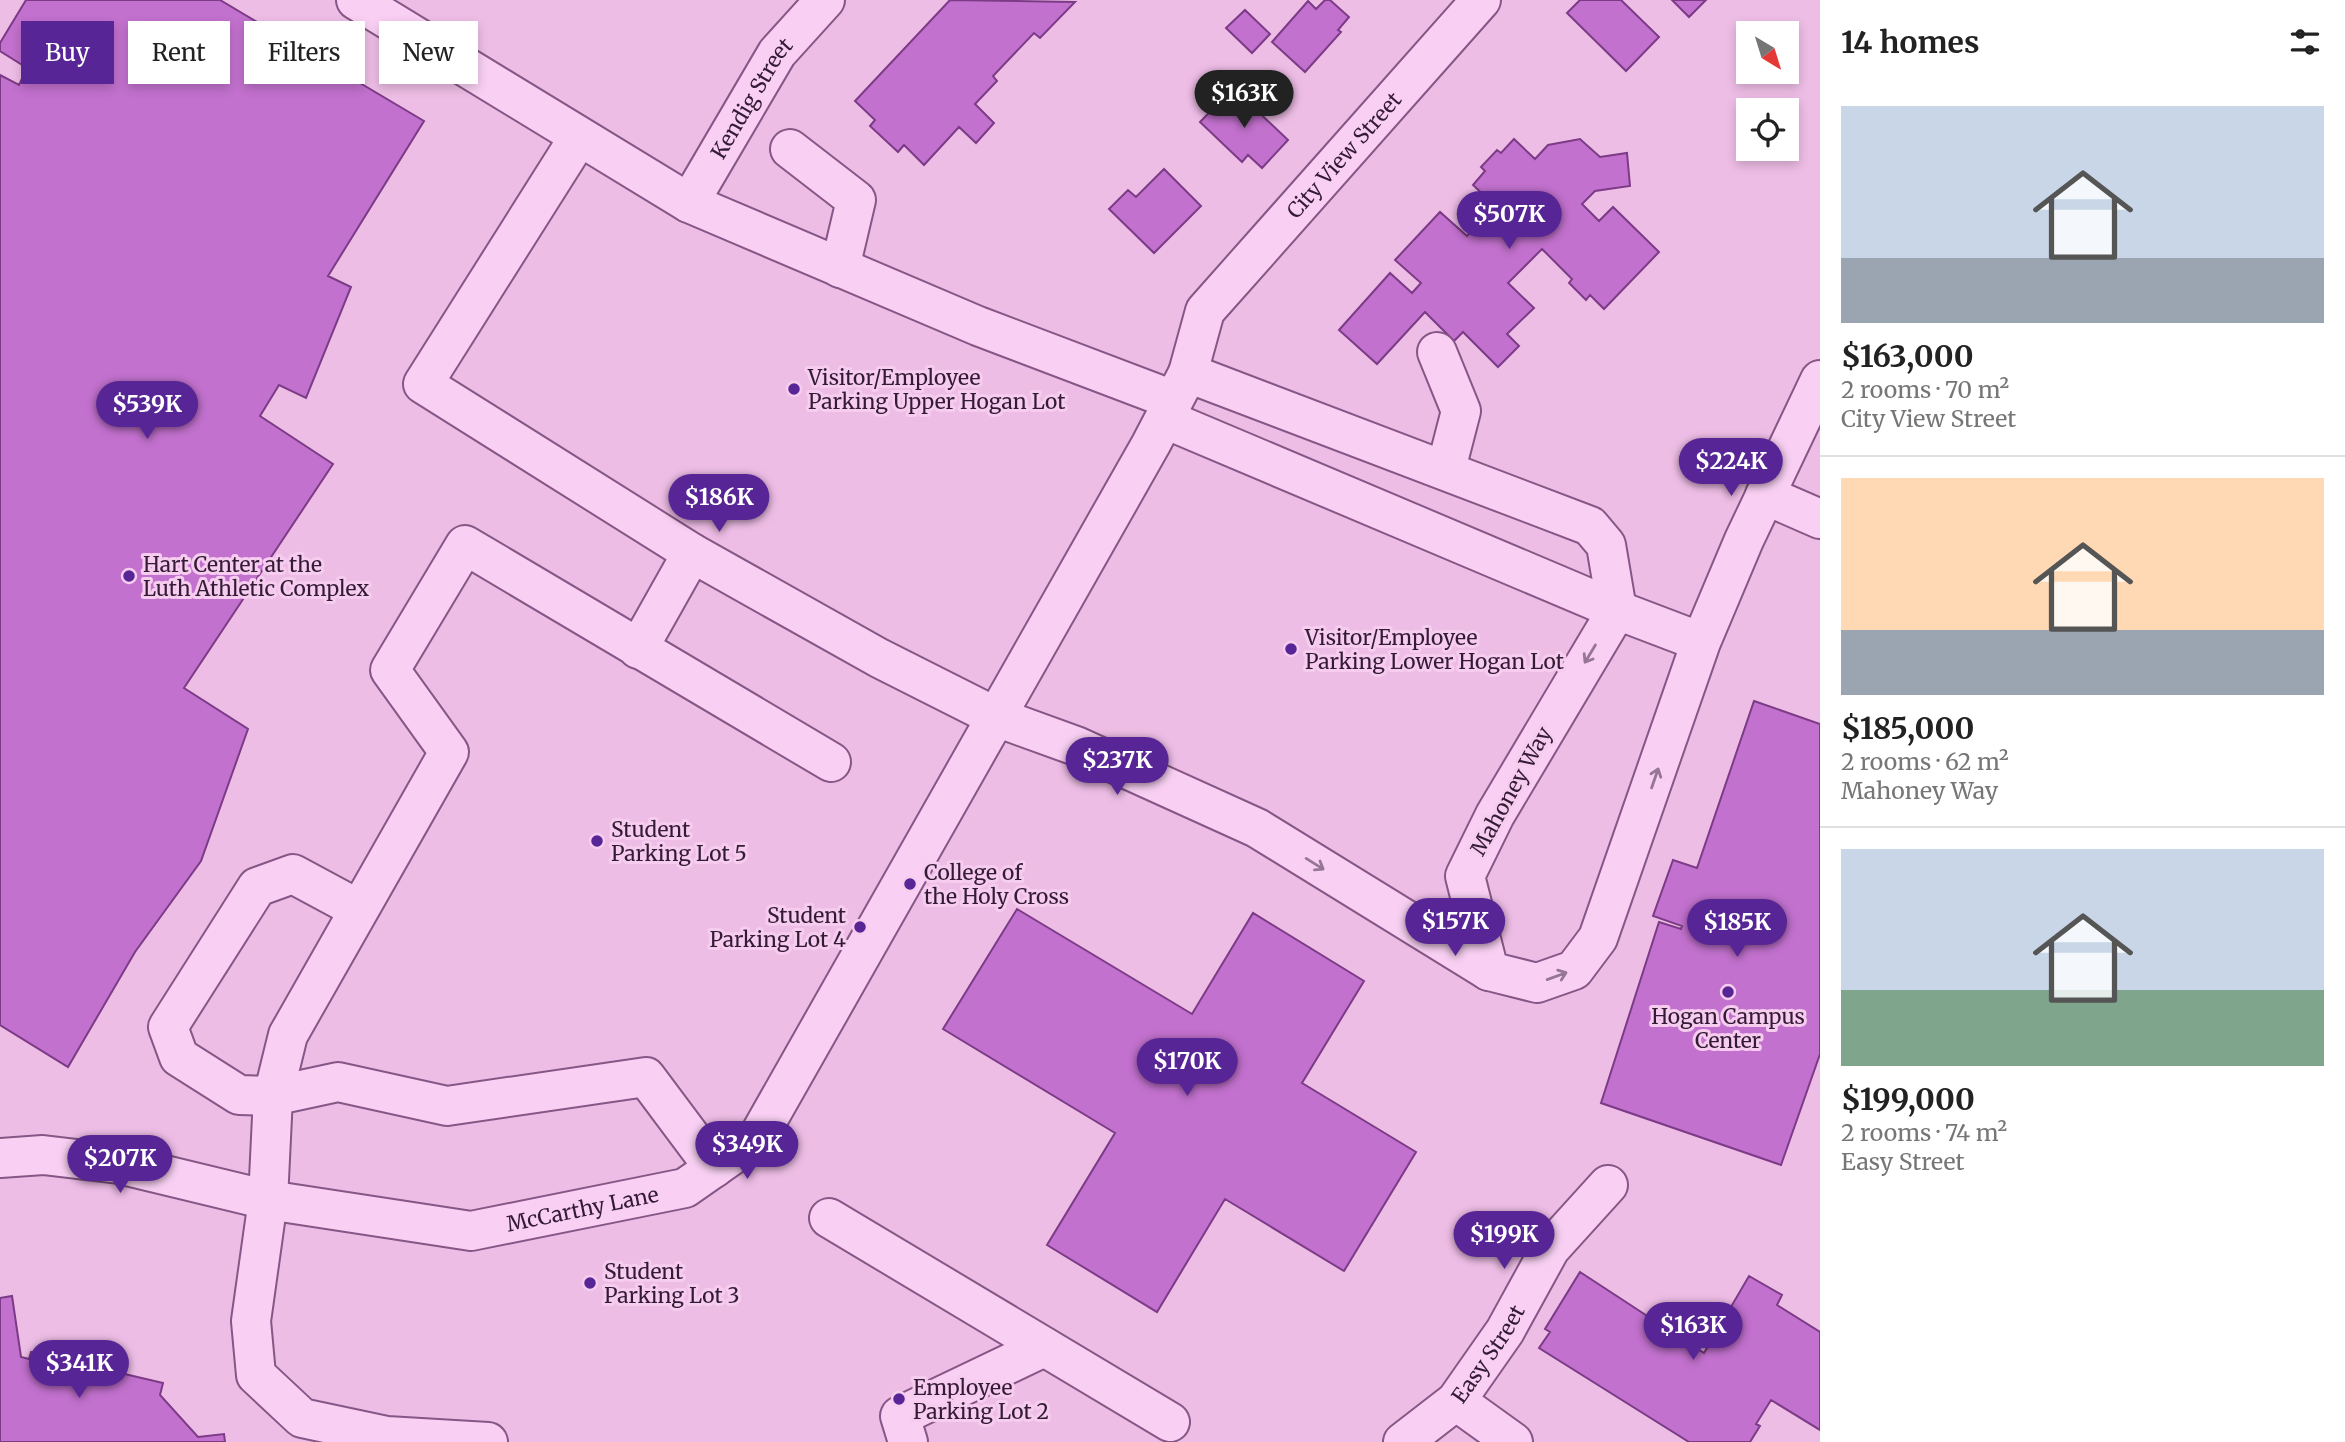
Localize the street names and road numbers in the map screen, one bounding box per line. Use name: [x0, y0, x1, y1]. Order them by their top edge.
street label: Kendig Street: [705, 32, 798, 164]
street label: City View Street: [1280, 86, 1407, 224]
street label: Mahoney Way: [1464, 721, 1558, 860]
street label: McCarthy Lane: [504, 1180, 661, 1237]
street label: Easy Street: [1445, 1300, 1530, 1408]

